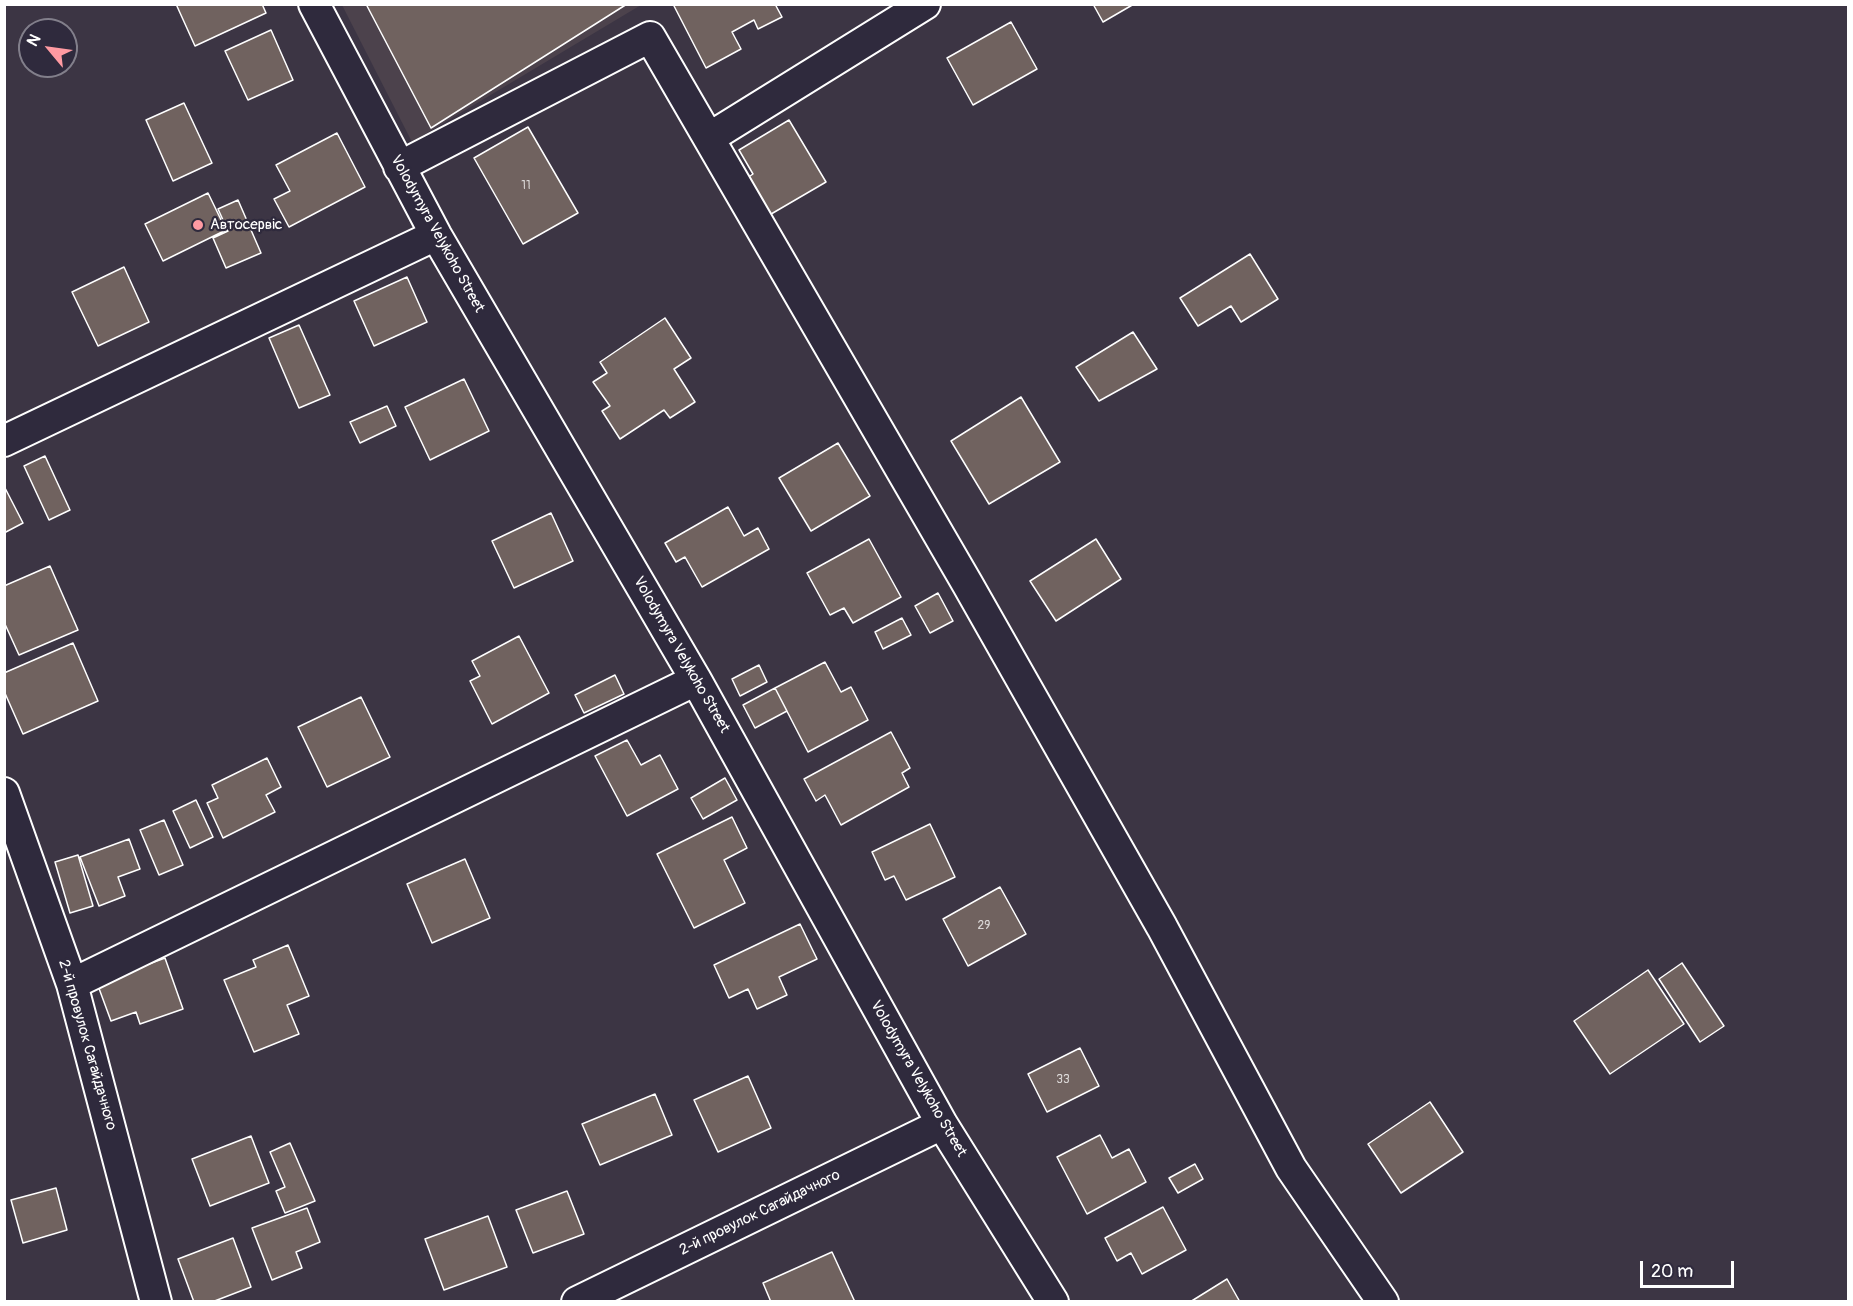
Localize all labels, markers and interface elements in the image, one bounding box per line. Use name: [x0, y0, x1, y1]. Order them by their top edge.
north arrow: [18, 18, 78, 78]
text: N: [23, 31, 45, 50]
street label: Volodymyra Velykoho Street: [386, 152, 488, 316]
house number: 11: [521, 179, 531, 193]
place label: Автосервіс: [210, 216, 282, 234]
marker: Автосервіс: [191, 218, 205, 232]
street label: Volodymyra Velykoho Street: [629, 574, 733, 736]
house number: 29: [978, 919, 990, 933]
street label: 2-й провулок Сагайдачного: [54, 958, 120, 1132]
street label: Volodymyra Velykoho Street: [866, 998, 970, 1160]
house number: 33: [1056, 1073, 1070, 1087]
street label: 2-й провулок Сагайдачного: [677, 1166, 843, 1260]
scale bar: [1643, 1249, 1738, 1287]
text: 20 m: [1651, 1260, 1693, 1283]

